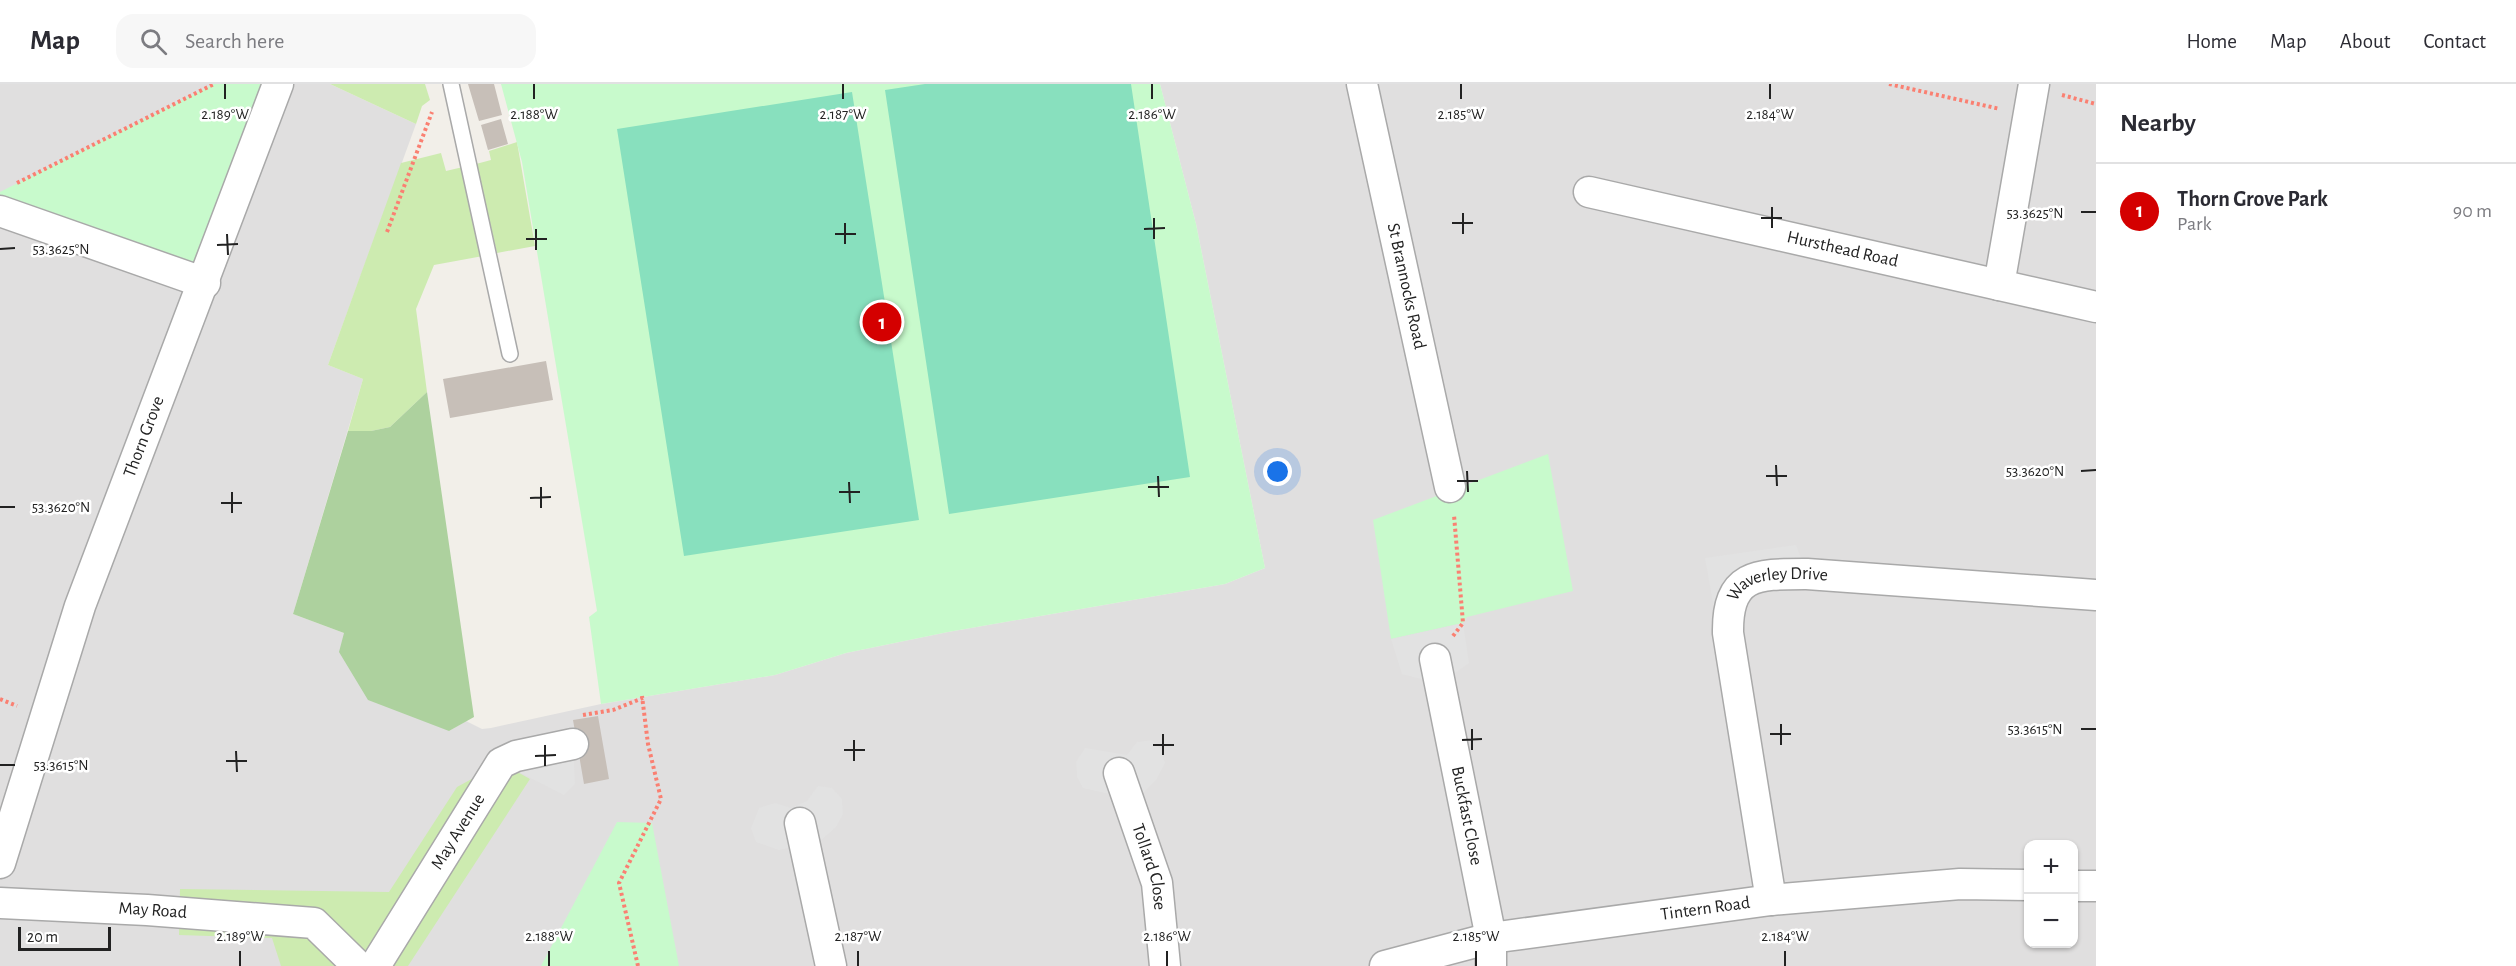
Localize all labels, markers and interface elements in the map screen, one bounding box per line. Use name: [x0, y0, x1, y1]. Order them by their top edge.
search box: [116, 14, 536, 68]
icon: search: [137, 25, 170, 58]
text: Map: [30, 27, 80, 55]
text: Search here: [185, 30, 284, 52]
text: Home: [2186, 31, 2237, 52]
text: Map: [2270, 31, 2307, 52]
text: About: [2340, 31, 2390, 52]
text: Contact: [2423, 31, 2486, 52]
text: 2.189°W: [201, 107, 249, 122]
text: 2.188°W: [510, 107, 558, 122]
text: 2.187°W: [820, 107, 867, 122]
text: 2.186°W: [1128, 107, 1176, 122]
text: 2.185°W: [1438, 107, 1485, 122]
text: 2.184°W: [1746, 107, 1794, 122]
text: Nearby: [2120, 110, 2196, 136]
text: Thorn Grove Park: [2177, 188, 2328, 210]
text: 1: [2136, 201, 2143, 221]
text: 90 m: [2453, 201, 2492, 221]
text: 53.3625°N: [2007, 206, 2063, 221]
text: Park: [2177, 214, 2212, 234]
street label: St Brannocks Road: [1384, 222, 1429, 351]
street label: Hursthead Road: [1785, 228, 1900, 271]
text: 53.3625°N: [33, 242, 89, 257]
pin: 1: [862, 300, 902, 344]
street label: Thorn Grove: [121, 394, 168, 480]
your location: [1263, 457, 1292, 486]
text: 53.3620°N: [2006, 464, 2064, 479]
text: 53.3620°N: [32, 500, 90, 515]
street label: Waverley Drive: [1724, 565, 1829, 604]
text: 53.3615°N: [2007, 722, 2063, 737]
text: 53.3615°N: [33, 758, 89, 773]
street label: Buckfast Close: [1448, 765, 1485, 867]
street label: May Avenue: [428, 791, 488, 873]
street label: Tollard Close: [1128, 821, 1169, 911]
map controls: [2024, 840, 2078, 948]
button: +: [2024, 840, 2078, 894]
street label: Tintern Road: [1659, 894, 1751, 924]
button: −: [2024, 894, 2078, 948]
street label: May Road: [118, 900, 188, 922]
scale bar: [18, 924, 111, 952]
text: 20 m: [27, 929, 58, 945]
text: 2.189°W: [216, 929, 264, 944]
text: 2.188°W: [525, 929, 573, 944]
text: 2.187°W: [835, 929, 882, 944]
text: 2.186°W: [1143, 929, 1191, 944]
text: 2.185°W: [1453, 929, 1500, 944]
text: 2.184°W: [1761, 929, 1809, 944]

